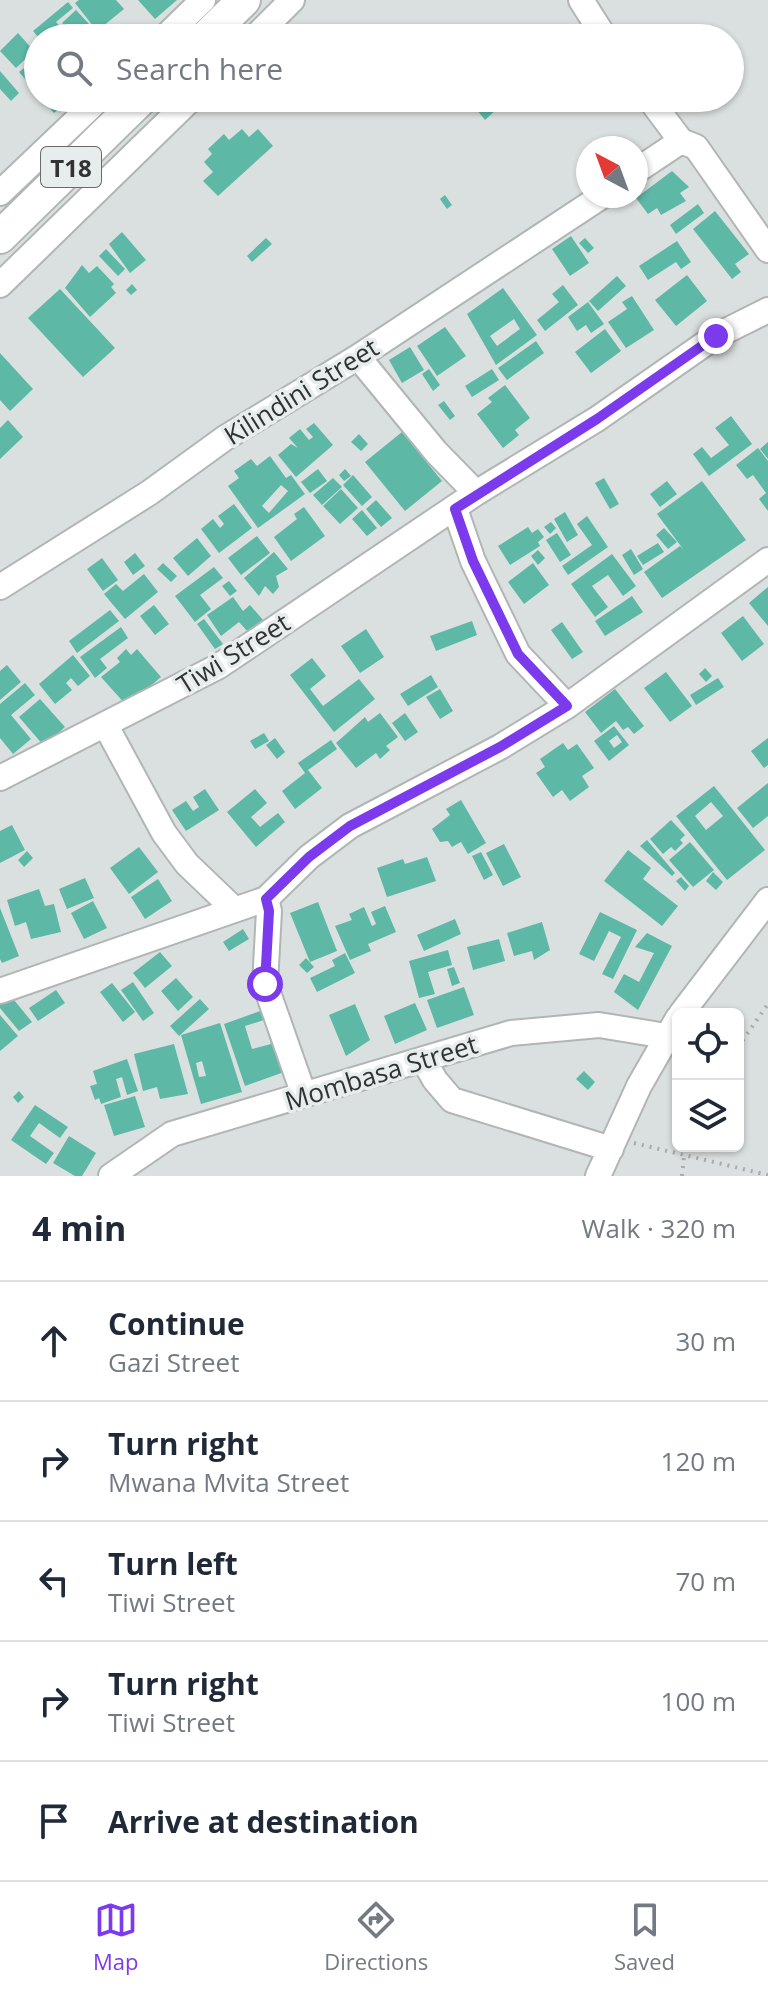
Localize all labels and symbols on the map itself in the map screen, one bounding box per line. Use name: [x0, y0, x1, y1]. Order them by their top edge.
north arrow: [576, 136, 648, 208]
road number: T18: [41, 147, 101, 187]
route end: [698, 318, 734, 354]
street label: Kilindini Street: [217, 329, 385, 453]
street label: Tiwi Street: [170, 604, 296, 702]
route start: [247, 966, 283, 1002]
street label: Mombasa Street: [280, 1026, 482, 1118]

